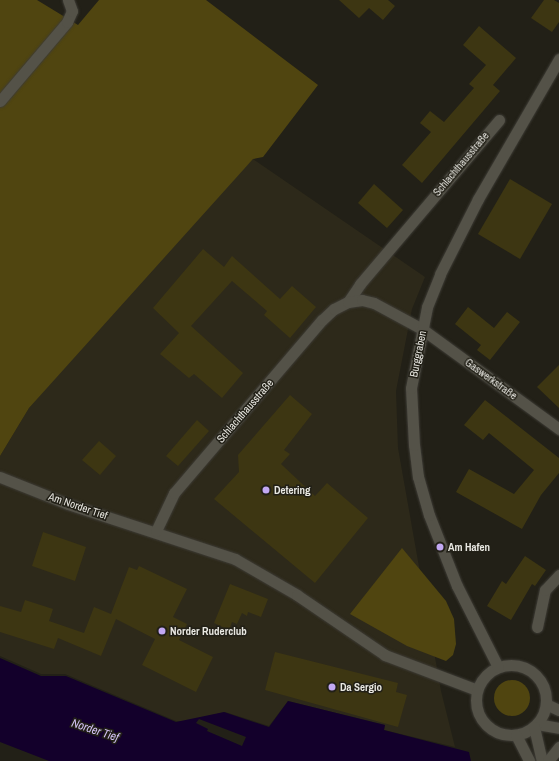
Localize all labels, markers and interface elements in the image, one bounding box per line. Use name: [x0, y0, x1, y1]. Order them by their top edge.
street label: Schlachthausstraße: [430, 129, 492, 199]
street label: Burggraben: [407, 330, 429, 378]
street label: Gaswerkstraße: [462, 356, 520, 402]
street label: Schlachthausstraße: [214, 377, 276, 445]
place label: Detering: [274, 483, 311, 497]
marker: Detering: [261, 485, 271, 495]
street label: Am Norder Tief: [47, 490, 109, 522]
place label: Am Hafen: [448, 540, 490, 554]
marker: Am Hafen: [435, 542, 445, 552]
place label: Norder Ruderclub: [170, 624, 247, 638]
marker: Norder Ruderclub: [157, 626, 167, 636]
place label: Da Sergio: [340, 680, 382, 694]
marker: Da Sergio: [327, 682, 337, 692]
water label: Norder Tief: [69, 717, 121, 745]

